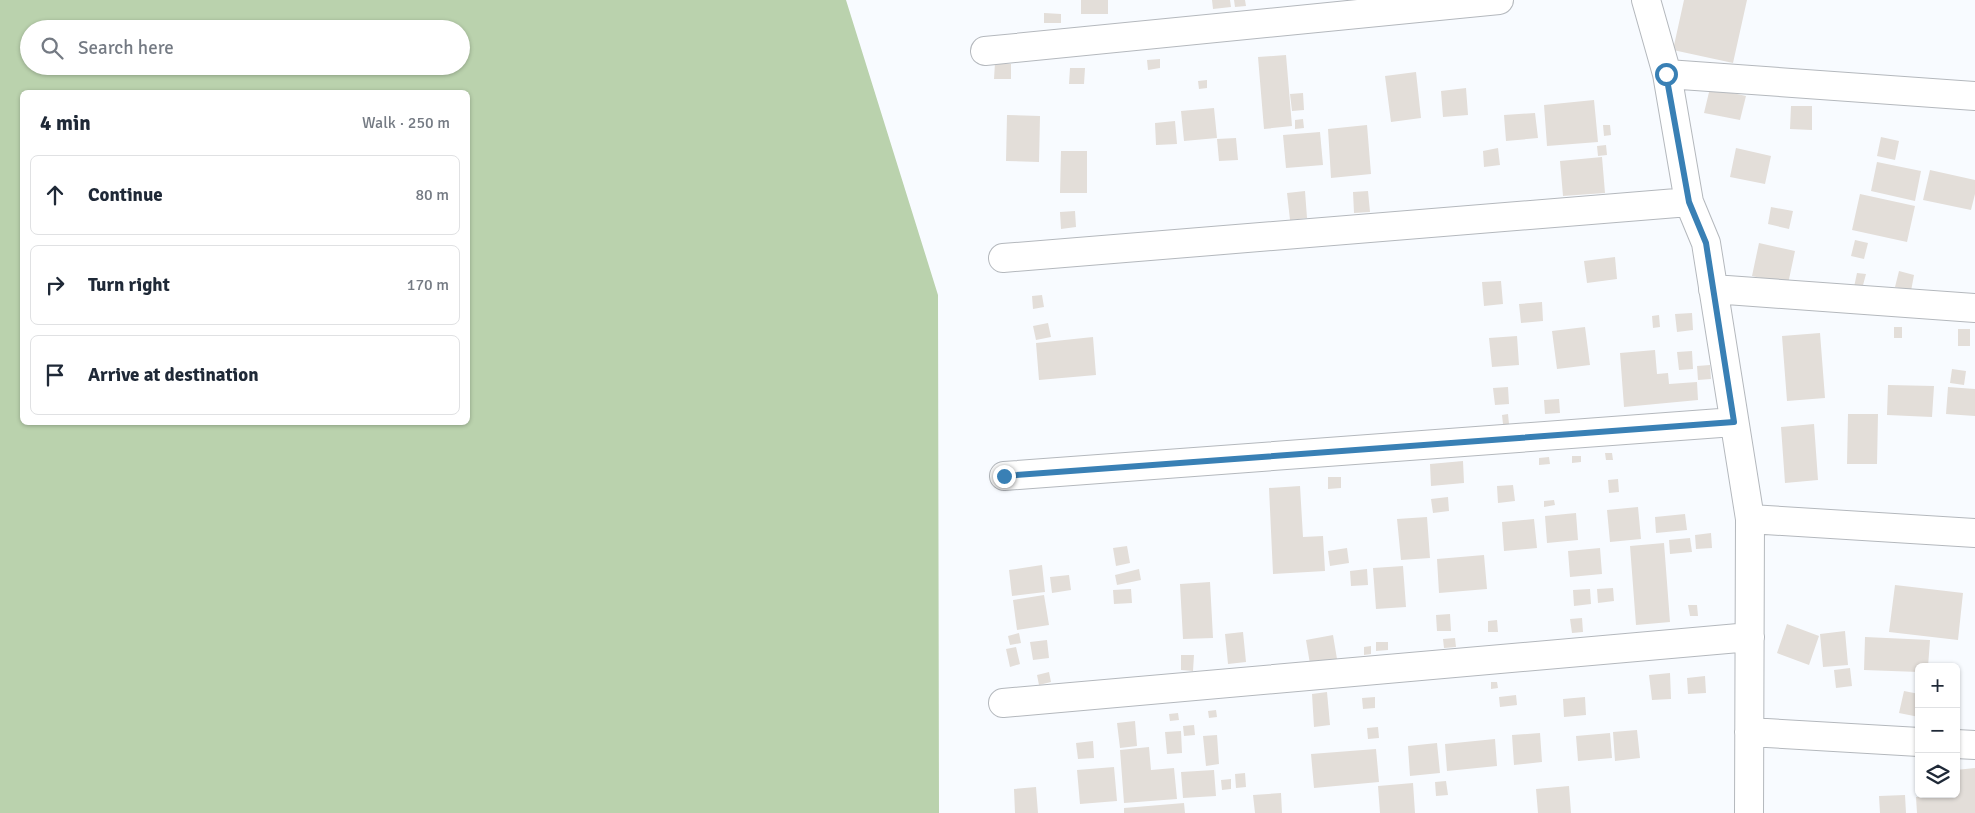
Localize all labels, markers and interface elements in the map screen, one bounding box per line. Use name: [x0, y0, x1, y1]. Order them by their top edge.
search box: [20, 20, 470, 75]
icon: search: [38, 34, 66, 62]
text: Search here: [78, 36, 174, 60]
route start: [1655, 63, 1678, 86]
text: 4 min: [40, 110, 91, 136]
text: Walk · 250 m: [362, 113, 450, 133]
icon: ahead: [41, 181, 69, 209]
text: Continue: [88, 183, 163, 207]
text: 80 m: [415, 185, 449, 205]
icon: right: [41, 271, 69, 299]
text: Turn right: [88, 273, 170, 297]
text: 170 m: [407, 275, 449, 295]
icon: arrive: [41, 361, 69, 389]
text: Arrive at destination: [88, 363, 259, 387]
route end: [993, 465, 1016, 488]
map controls: [1915, 663, 1960, 798]
button: +: [1915, 663, 1960, 708]
button: −: [1915, 708, 1960, 753]
button: layers: [1915, 753, 1960, 798]

